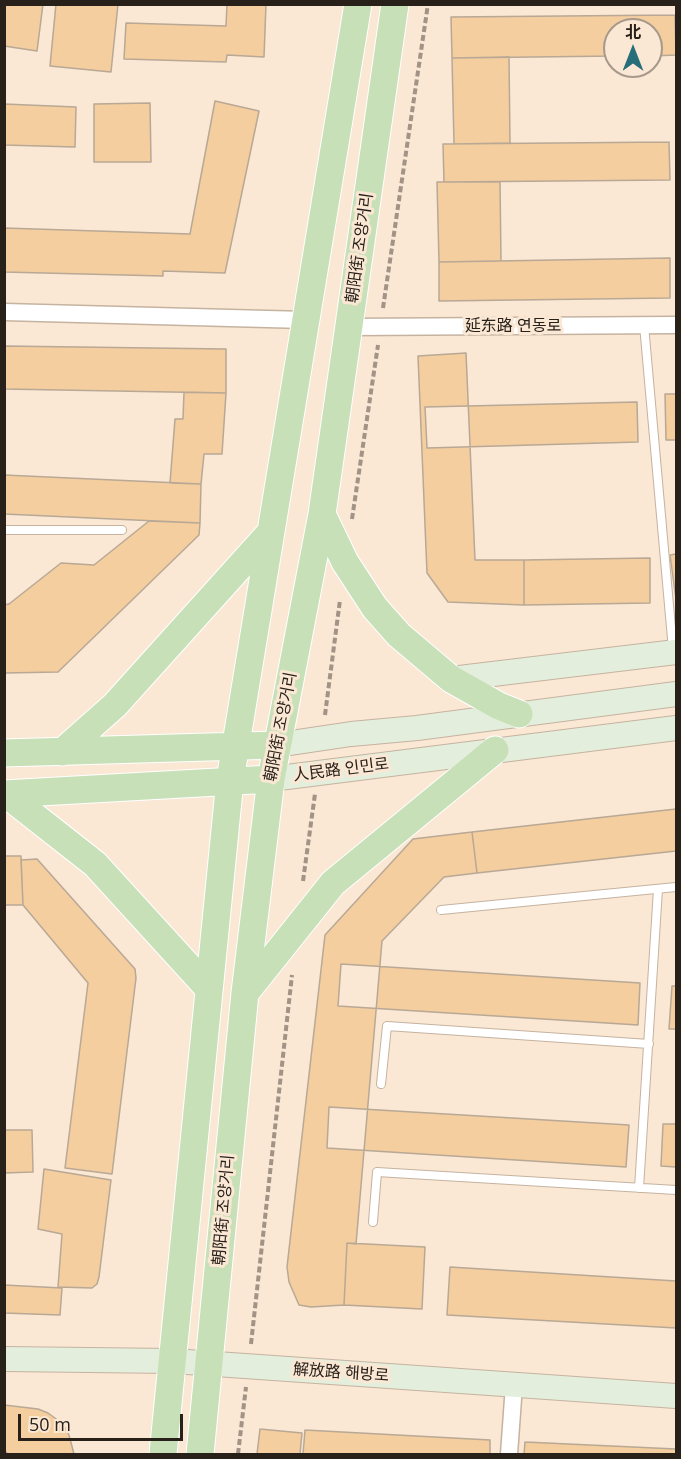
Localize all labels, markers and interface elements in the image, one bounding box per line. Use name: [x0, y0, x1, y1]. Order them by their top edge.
north arrow: [603, 18, 663, 78]
text: 北: [625, 21, 641, 43]
street label: 朝阳街 조양거리: [343, 192, 377, 304]
street label: 延东路 연동로: [465, 316, 561, 336]
street label: 朝阳街 조양거리: [261, 671, 301, 783]
street label: 人民路 인민로: [292, 755, 390, 785]
street label: 朝阳街 조양거리: [210, 1154, 238, 1266]
street label: 解放路 해방로: [292, 1360, 390, 1386]
scale bar: [21, 1402, 186, 1440]
text: 50 m: [29, 1412, 71, 1436]

